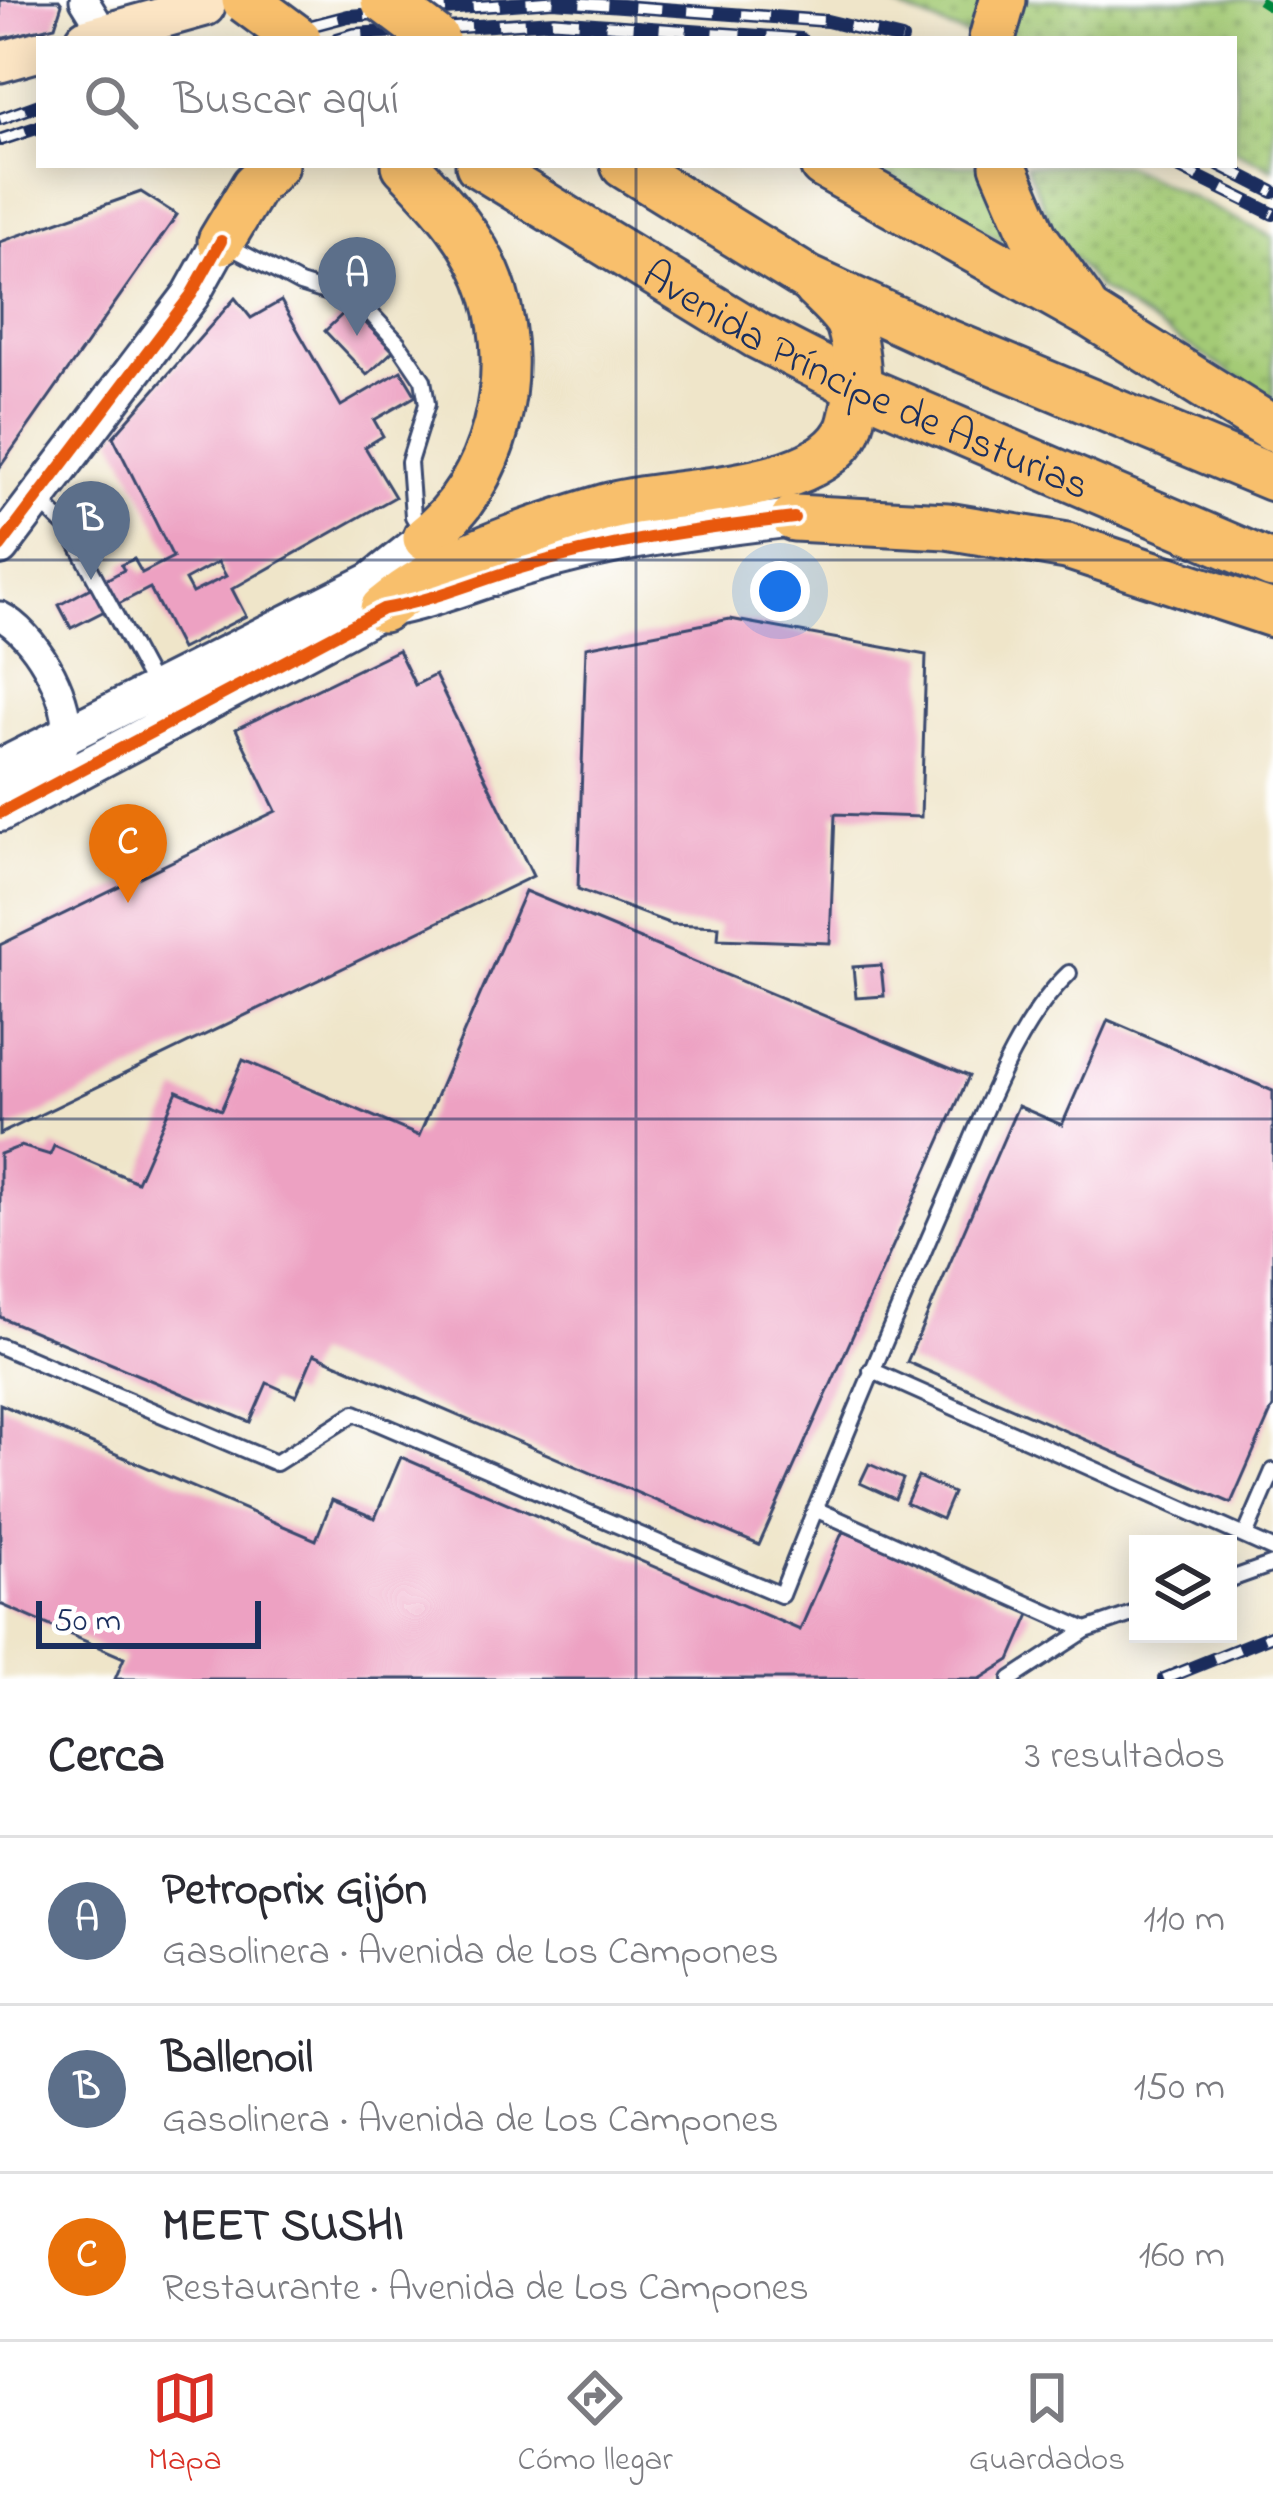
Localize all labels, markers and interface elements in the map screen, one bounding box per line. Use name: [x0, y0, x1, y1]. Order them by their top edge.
search box: [36, 36, 1237, 168]
icon: search: [78, 69, 144, 135]
text: Buscar aquí: [174, 69, 399, 135]
pin: A: [318, 237, 396, 336]
street label: Avenida Príncipe de Asturias: [630, 246, 1098, 518]
pin: B: [52, 481, 130, 580]
your location: [750, 561, 810, 621]
pin: C: [89, 804, 167, 903]
map controls: [1129, 1535, 1237, 1643]
button: layers: [1129, 1535, 1237, 1643]
scale bar: [36, 1595, 261, 1648]
text: 50 m: [54, 1598, 121, 1646]
text: Cerca: [48, 1720, 165, 1795]
text: 3 resultados: [1025, 1729, 1225, 1786]
text: Petroprix Gijón: [162, 1859, 427, 1925]
text: A: [75, 1892, 99, 1949]
text: 110 m: [1143, 1892, 1225, 1949]
text: Gasolinera · Avenida de Los Campones: [162, 1925, 779, 1982]
text: Ballenoil: [162, 2027, 313, 2093]
text: B: [74, 2060, 100, 2117]
text: 150 m: [1133, 2060, 1225, 2117]
text: Gasolinera · Avenida de Los Campones: [162, 2093, 779, 2150]
text: MEET SUSHI: [162, 2195, 404, 2261]
text: C: [76, 2228, 98, 2285]
text: 160 m: [1139, 2228, 1225, 2285]
text: Restaurante · Avenida de Los Campones: [162, 2261, 809, 2318]
tab: Mapa: [148, 2365, 222, 2485]
tab: Cómo llegar: [518, 2365, 673, 2485]
tab: Guardados: [969, 2365, 1125, 2485]

